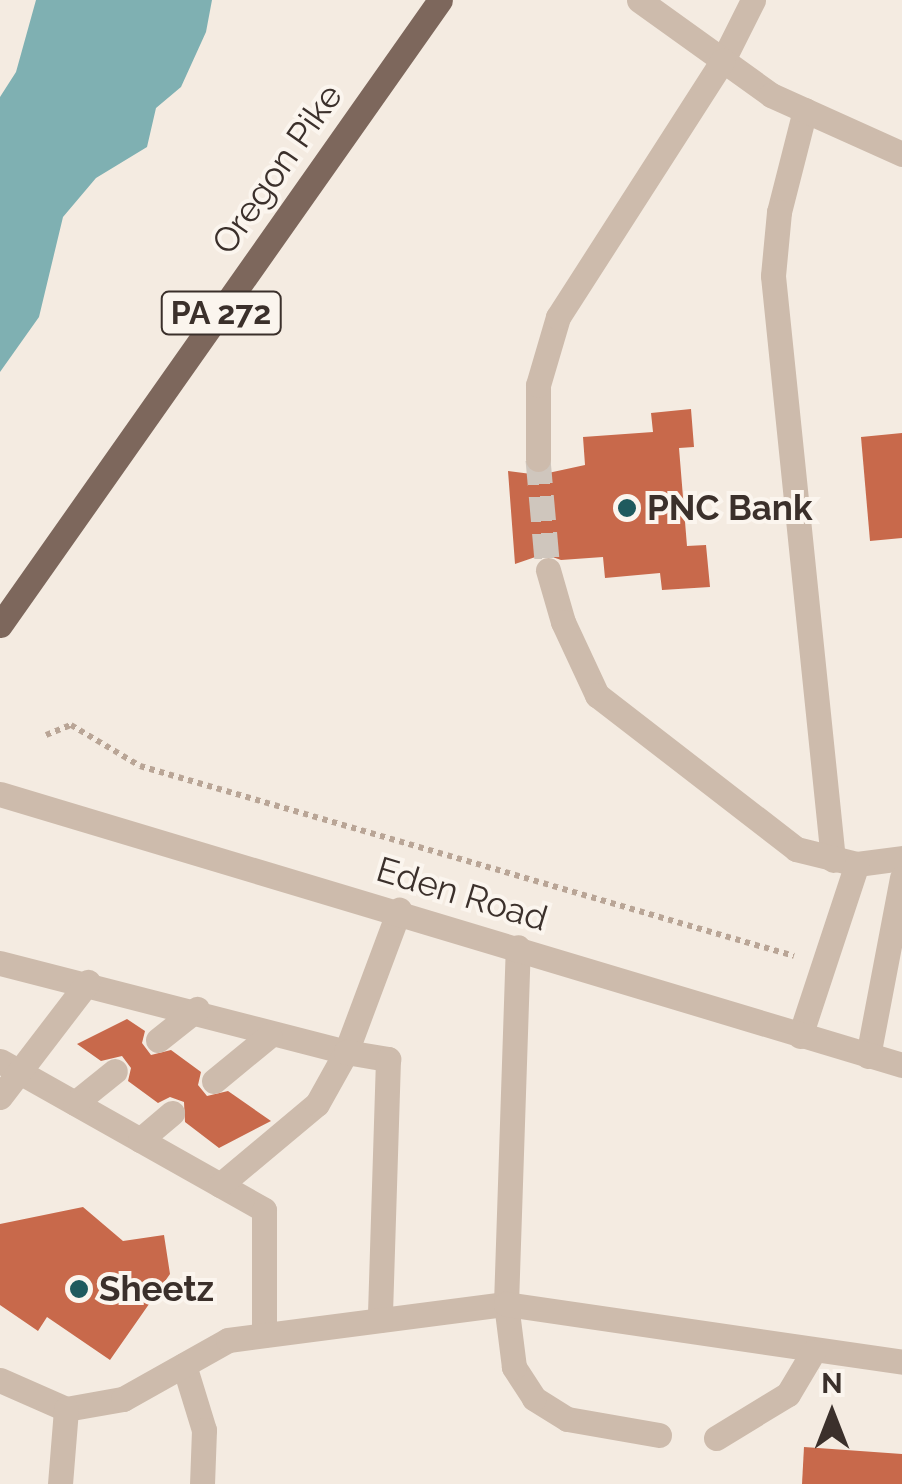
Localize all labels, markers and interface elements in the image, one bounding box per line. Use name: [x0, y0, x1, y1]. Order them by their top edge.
street label: Oregon Pike: [203, 76, 351, 262]
road number: PA 272: [158, 286, 284, 340]
place label: PNC Bank: [647, 487, 812, 529]
marker: PNC Bank: [616, 497, 638, 519]
street label: Eden Road: [372, 848, 552, 940]
place label: Sheetz: [99, 1268, 214, 1310]
marker: Sheetz: [68, 1278, 90, 1300]
north arrow: [782, 1364, 882, 1464]
text: N: [821, 1367, 843, 1400]

